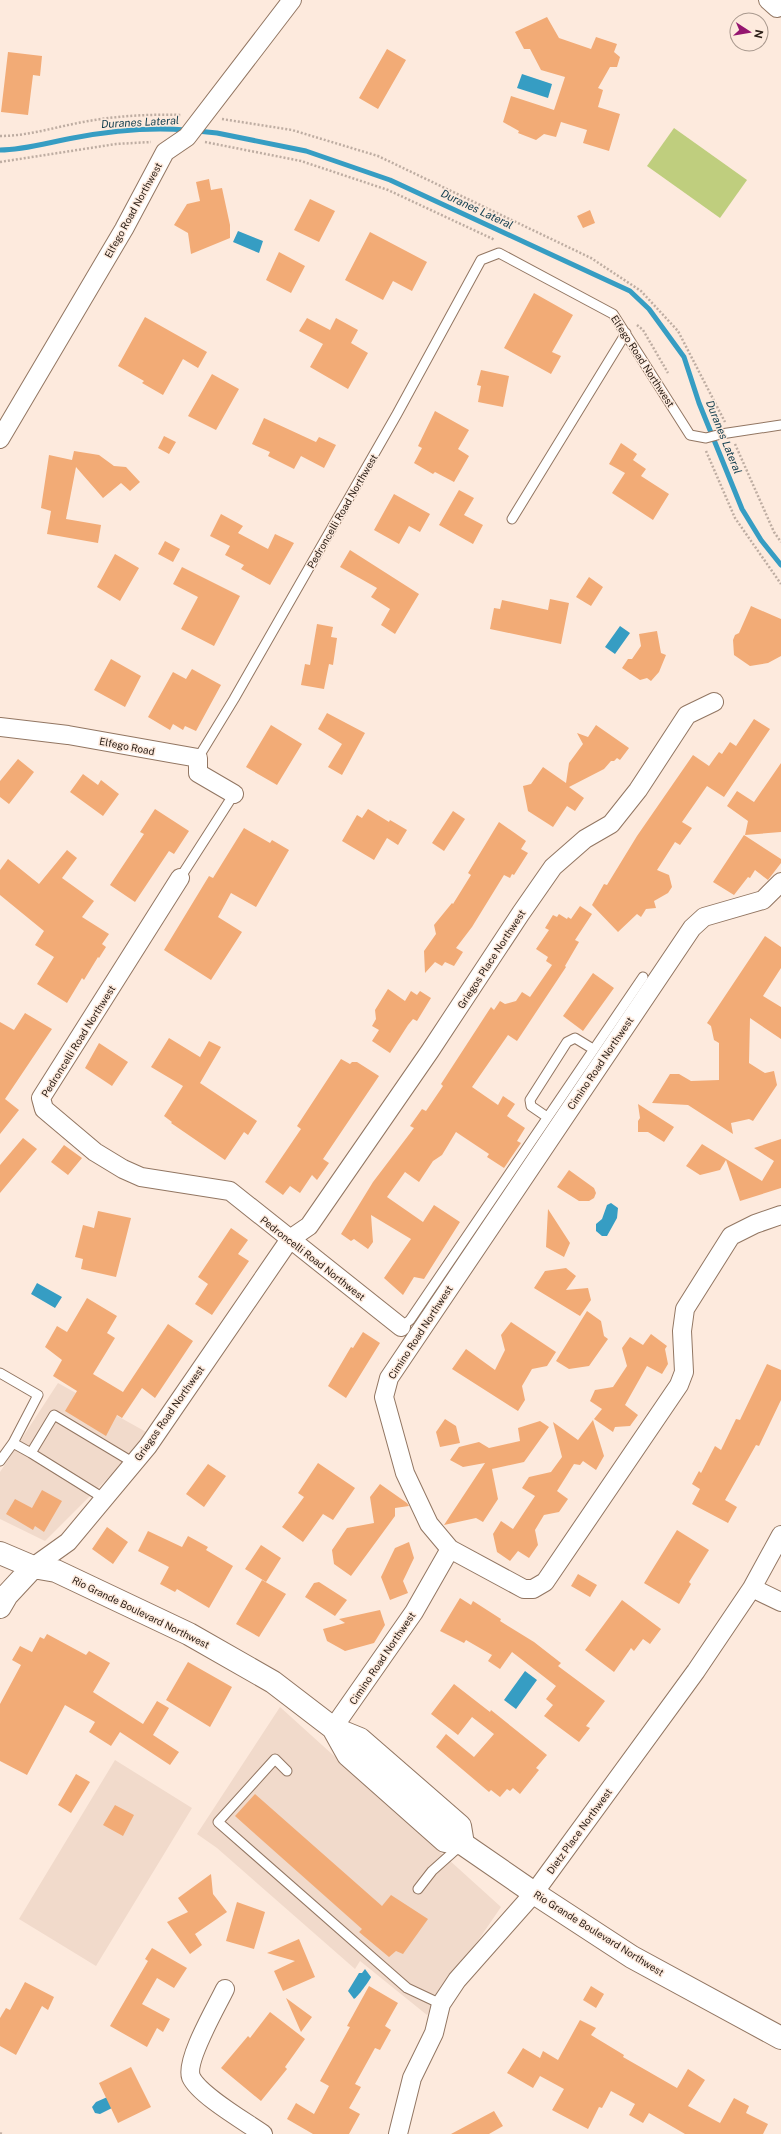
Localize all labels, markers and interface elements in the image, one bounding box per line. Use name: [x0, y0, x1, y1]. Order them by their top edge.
north arrow: [729, 12, 769, 52]
text: N: [752, 29, 766, 40]
water label: Duranes Lateral: [101, 114, 179, 130]
street label: Elfego Road Northwest: [102, 160, 164, 260]
water label: Duranes Lateral: [439, 187, 515, 231]
street label: Elfego Road Northwest: [609, 313, 677, 409]
water label: Duranes Lateral: [704, 399, 744, 475]
street label: Pedroncelli Road Northwest: [304, 452, 380, 570]
street label: Elfego Road: [98, 735, 156, 757]
street label: Griegos Place Northwest: [455, 907, 527, 1011]
street label: Pedroncelli Road Northwest: [39, 983, 118, 1099]
street label: Cimino Road Northwest: [565, 1014, 636, 1112]
street label: Pedroncelli Road Northwest: [258, 1213, 368, 1303]
street label: Cimino Road Northwest: [385, 1283, 455, 1381]
street label: Griegos Road Northwest: [132, 1363, 206, 1463]
street label: Rio Grande Boulevard Northwest: [70, 1573, 212, 1651]
street label: Cimino Road Northwest: [347, 1609, 418, 1707]
street label: Dietz Place Northwest: [544, 1786, 614, 1876]
street label: Rio Grande Boulevard Northwest: [532, 1888, 666, 1978]

